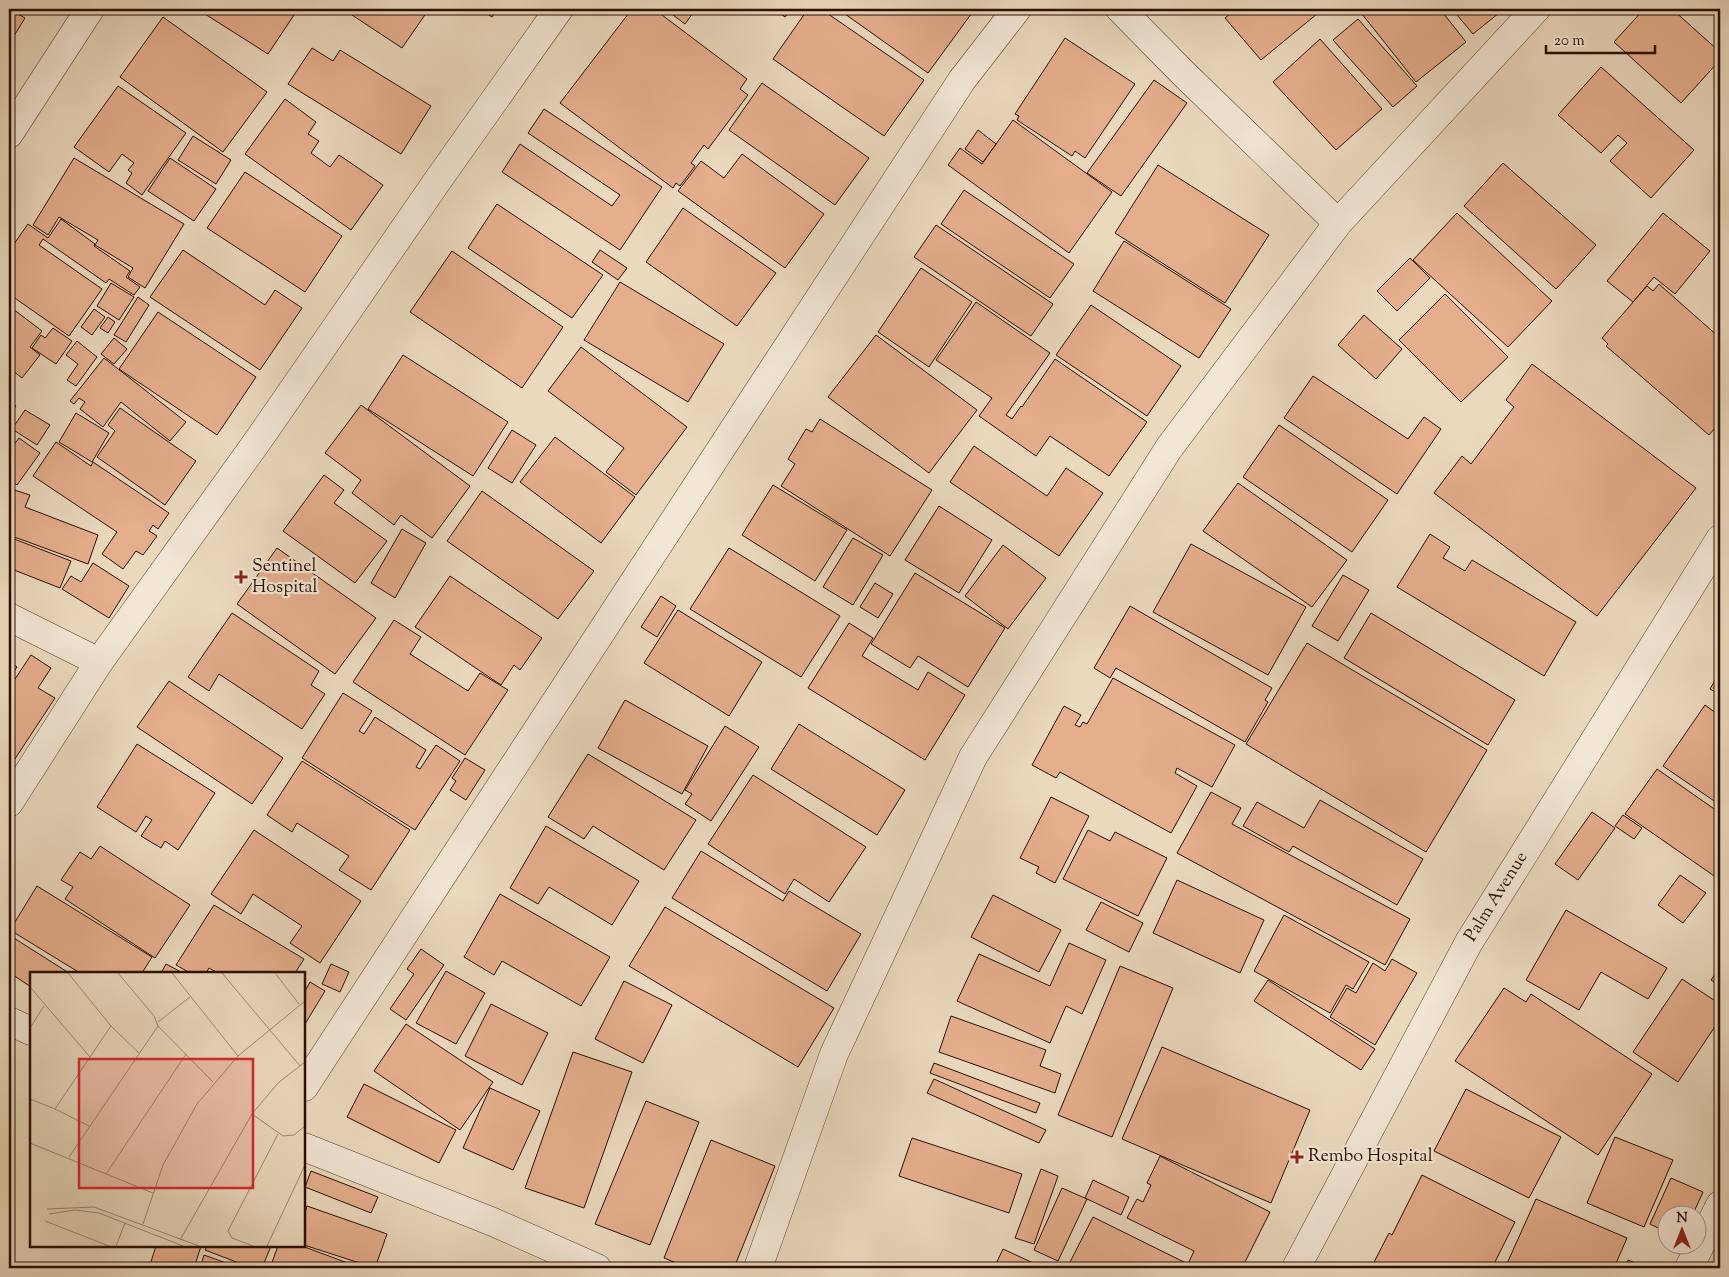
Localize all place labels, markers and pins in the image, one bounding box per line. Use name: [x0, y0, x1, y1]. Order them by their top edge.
place label: Sentinel Hospital: [252, 554, 318, 601]
marker: Sentinel Hospital: [234, 570, 248, 584]
place label: Rembo Hospital: [1308, 1144, 1433, 1170]
marker: Rembo Hospital: [1290, 1150, 1304, 1164]

